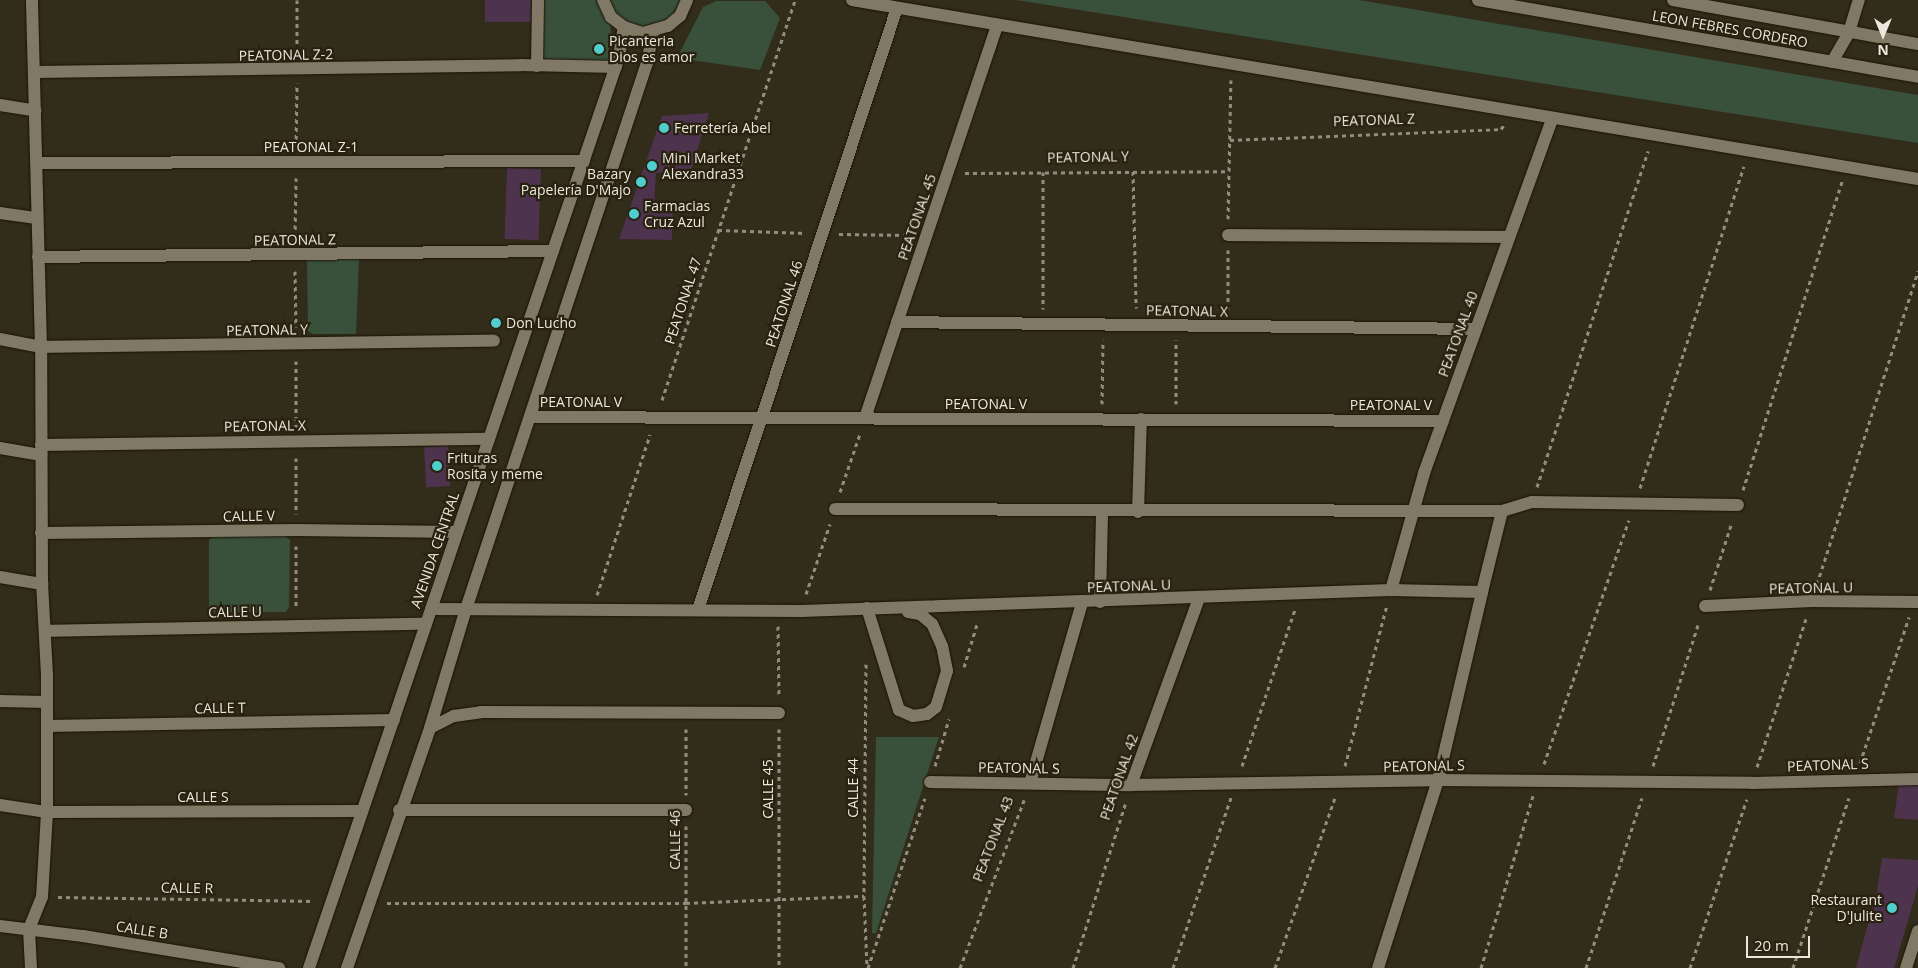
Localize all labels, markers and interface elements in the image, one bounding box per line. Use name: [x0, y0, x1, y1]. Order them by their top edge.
street label: LEON FEBRES CORDERO: [1651, 7, 1809, 51]
north arrow: [1858, 10, 1908, 60]
place label: Picanteria Dios es amor: [609, 33, 694, 65]
text: N: [1877, 41, 1889, 60]
marker: Picanteria Dios es amor: [593, 43, 605, 55]
street label: PEATONAL Z-2: [239, 46, 333, 64]
street label: PEATONAL Z: [1333, 110, 1415, 130]
place label: Ferretería Abel: [674, 120, 771, 136]
marker: Ferretería Abel: [658, 122, 670, 134]
street label: PEATONAL Z-1: [264, 139, 358, 155]
street label: PEATONAL Y: [1047, 148, 1129, 166]
place label: Mini Market Alexandra33: [662, 150, 744, 182]
marker: Mini Market Alexandra33: [646, 160, 658, 172]
place label: Bazary Papelería D'Majo: [521, 166, 631, 198]
street label: PEATONAL 45: [894, 172, 940, 262]
marker: Bazary Papelería D'Majo: [635, 176, 647, 188]
place label: Farmacias Cruz Azul: [644, 198, 710, 230]
marker: Farmacias Cruz Azul: [628, 208, 640, 220]
street label: PEATONAL Z: [254, 231, 336, 249]
street label: PEATONAL 47: [661, 256, 705, 346]
street label: PEATONAL 46: [762, 259, 806, 349]
street label: PEATONAL 40: [1435, 289, 1481, 379]
street label: PEATONAL X: [1146, 302, 1228, 320]
place label: Don Lucho: [506, 315, 576, 331]
marker: Don Lucho: [490, 317, 502, 329]
street label: PEATONAL Y: [226, 321, 308, 339]
street label: PEATONAL V: [540, 394, 622, 410]
street label: PEATONAL V: [945, 396, 1027, 412]
street label: PEATONAL V: [1350, 397, 1432, 413]
street label: PEATONAL X: [224, 417, 306, 435]
place label: Frituras Rosita y meme: [447, 450, 543, 482]
marker: Frituras Rosita y meme: [431, 460, 443, 472]
street label: AVENIDA CENTRAL: [407, 490, 463, 610]
street label: CALLE V: [223, 507, 275, 525]
street label: PEATONAL U: [1087, 576, 1171, 596]
street label: PEATONAL U: [1769, 579, 1853, 597]
street label: CALLE U: [208, 603, 262, 621]
street label: CALLE T: [194, 699, 246, 717]
street label: PEATONAL 42: [1096, 732, 1142, 822]
street label: PEATONAL S: [1787, 755, 1869, 775]
street label: PEATONAL S: [1383, 757, 1465, 775]
street label: CALLE 44: [845, 758, 861, 818]
street label: CALLE 45: [760, 759, 776, 819]
street label: PEATONAL S: [978, 759, 1060, 777]
street label: CALLE S: [177, 789, 229, 805]
street label: PEATONAL 43: [969, 794, 1017, 884]
street label: CALLE 46: [667, 810, 683, 870]
street label: CALLE R: [161, 879, 213, 897]
place label: Restaurant D'Julite: [1810, 892, 1882, 924]
marker: Restaurant D'Julite: [1886, 902, 1898, 914]
street label: CALLE B: [115, 918, 169, 942]
scale bar: [1748, 926, 1812, 958]
text: 20 m: [1754, 935, 1789, 955]

